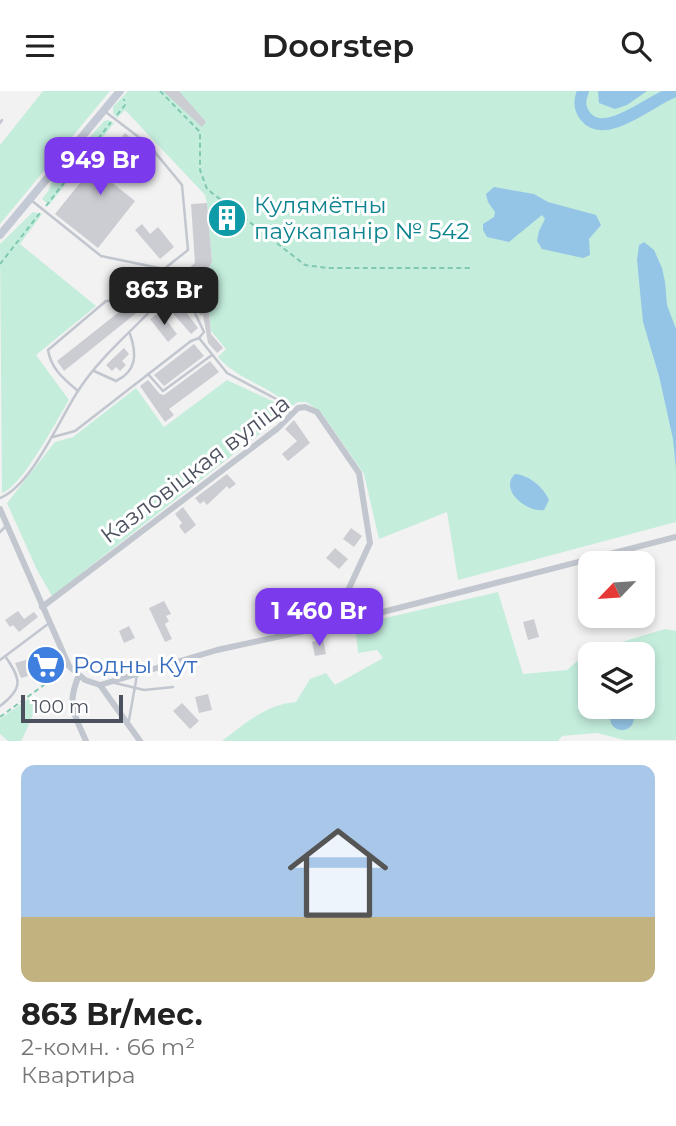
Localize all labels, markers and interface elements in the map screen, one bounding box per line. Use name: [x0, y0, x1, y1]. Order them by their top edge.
text: Doorstep: [262, 26, 414, 65]
icon: menu: [21, 27, 59, 65]
icon: search: [617, 27, 655, 65]
pin: 949 Br: [43, 137, 157, 197]
text: 949 Br: [60, 146, 140, 174]
place label: Кулямётны паўкапанір № 542: [254, 191, 470, 245]
building icon: Кулямётны паўкапанір № 542: [206, 197, 248, 239]
pin: 863 Br: [107, 267, 221, 327]
text: 863 Br: [125, 276, 203, 304]
street label: Казловіцкая вуліца: [95, 389, 295, 549]
north arrow: [578, 551, 654, 628]
map controls: [578, 551, 655, 719]
pin: 1 460 Br: [247, 589, 391, 648]
text: 1 460 Br: [271, 597, 367, 625]
button: layers: [578, 642, 655, 719]
supermarket icon: Родны Кут: [25, 644, 67, 686]
place label: Родны Кут: [73, 651, 198, 679]
scale bar: [21, 692, 122, 724]
text: 100 m: [32, 695, 89, 718]
icon: home: [275, 810, 401, 936]
text: 863 Br/мес.: [21, 996, 203, 1033]
text: 2-комн. · 66 m²: [21, 1033, 195, 1061]
text: Квартира: [21, 1061, 135, 1089]

